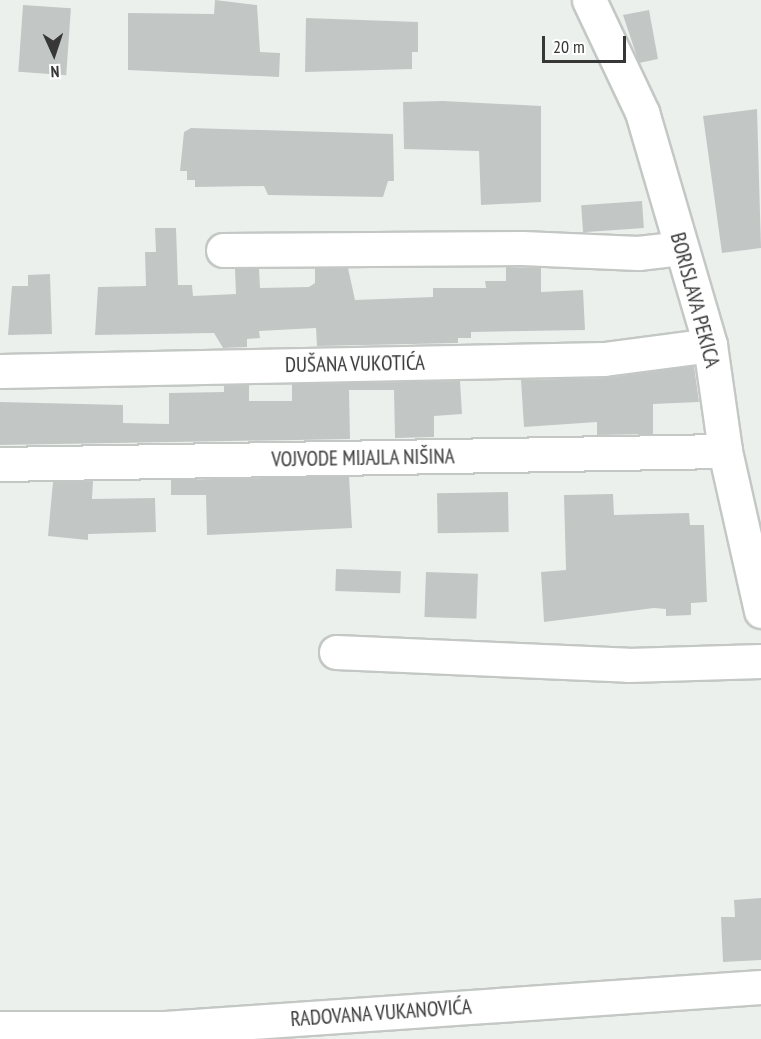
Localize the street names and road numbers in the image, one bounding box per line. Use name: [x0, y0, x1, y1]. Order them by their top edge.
street label: BORISLAVA PEKICA: [665, 229, 725, 371]
street label: DUŠANA VUKOTIĆA: [284, 350, 426, 378]
street label: VOJVODE MIJAJLA NIŠINA: [271, 444, 455, 472]
street label: RADOVANA VUKANOVIĆA: [289, 994, 473, 1032]

